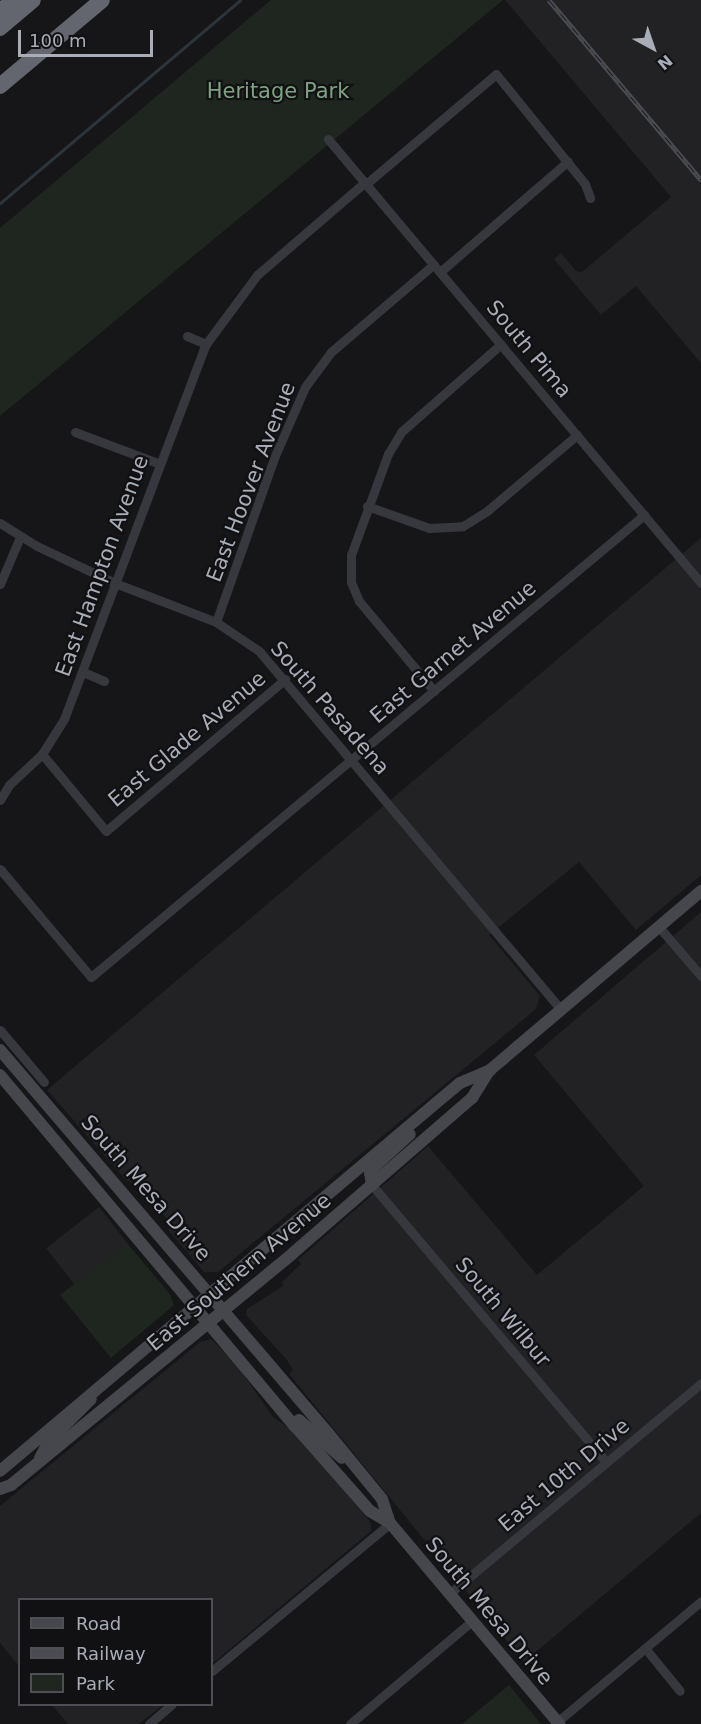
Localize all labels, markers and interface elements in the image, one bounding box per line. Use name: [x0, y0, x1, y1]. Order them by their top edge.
scale bar: [21, 18, 156, 56]
north arrow: [623, 18, 683, 78]
text: 100 m: [29, 30, 87, 51]
text: N: [654, 51, 676, 74]
park label: Heritage Park: [207, 78, 349, 104]
street label: South Pima: [481, 295, 577, 403]
street label: East Hoover Avenue: [201, 378, 301, 586]
street label: East Hampton Avenue: [50, 452, 154, 680]
street label: East Garnet Avenue: [365, 575, 541, 729]
street label: South Pasadena: [265, 636, 395, 780]
street label: East Glade Avenue: [103, 666, 271, 812]
street label: South Mesa Drive: [76, 1110, 216, 1266]
street label: East Southern Avenue: [142, 1188, 336, 1356]
street label: South Wilbur: [450, 1252, 556, 1372]
street label: East 10th Drive: [494, 1413, 634, 1537]
street label: South Mesa Drive: [420, 1532, 558, 1690]
legend: [18, 1598, 213, 1706]
text: Road: [76, 1613, 121, 1634]
text: Railway: [76, 1643, 146, 1664]
text: Park: [76, 1673, 115, 1694]

